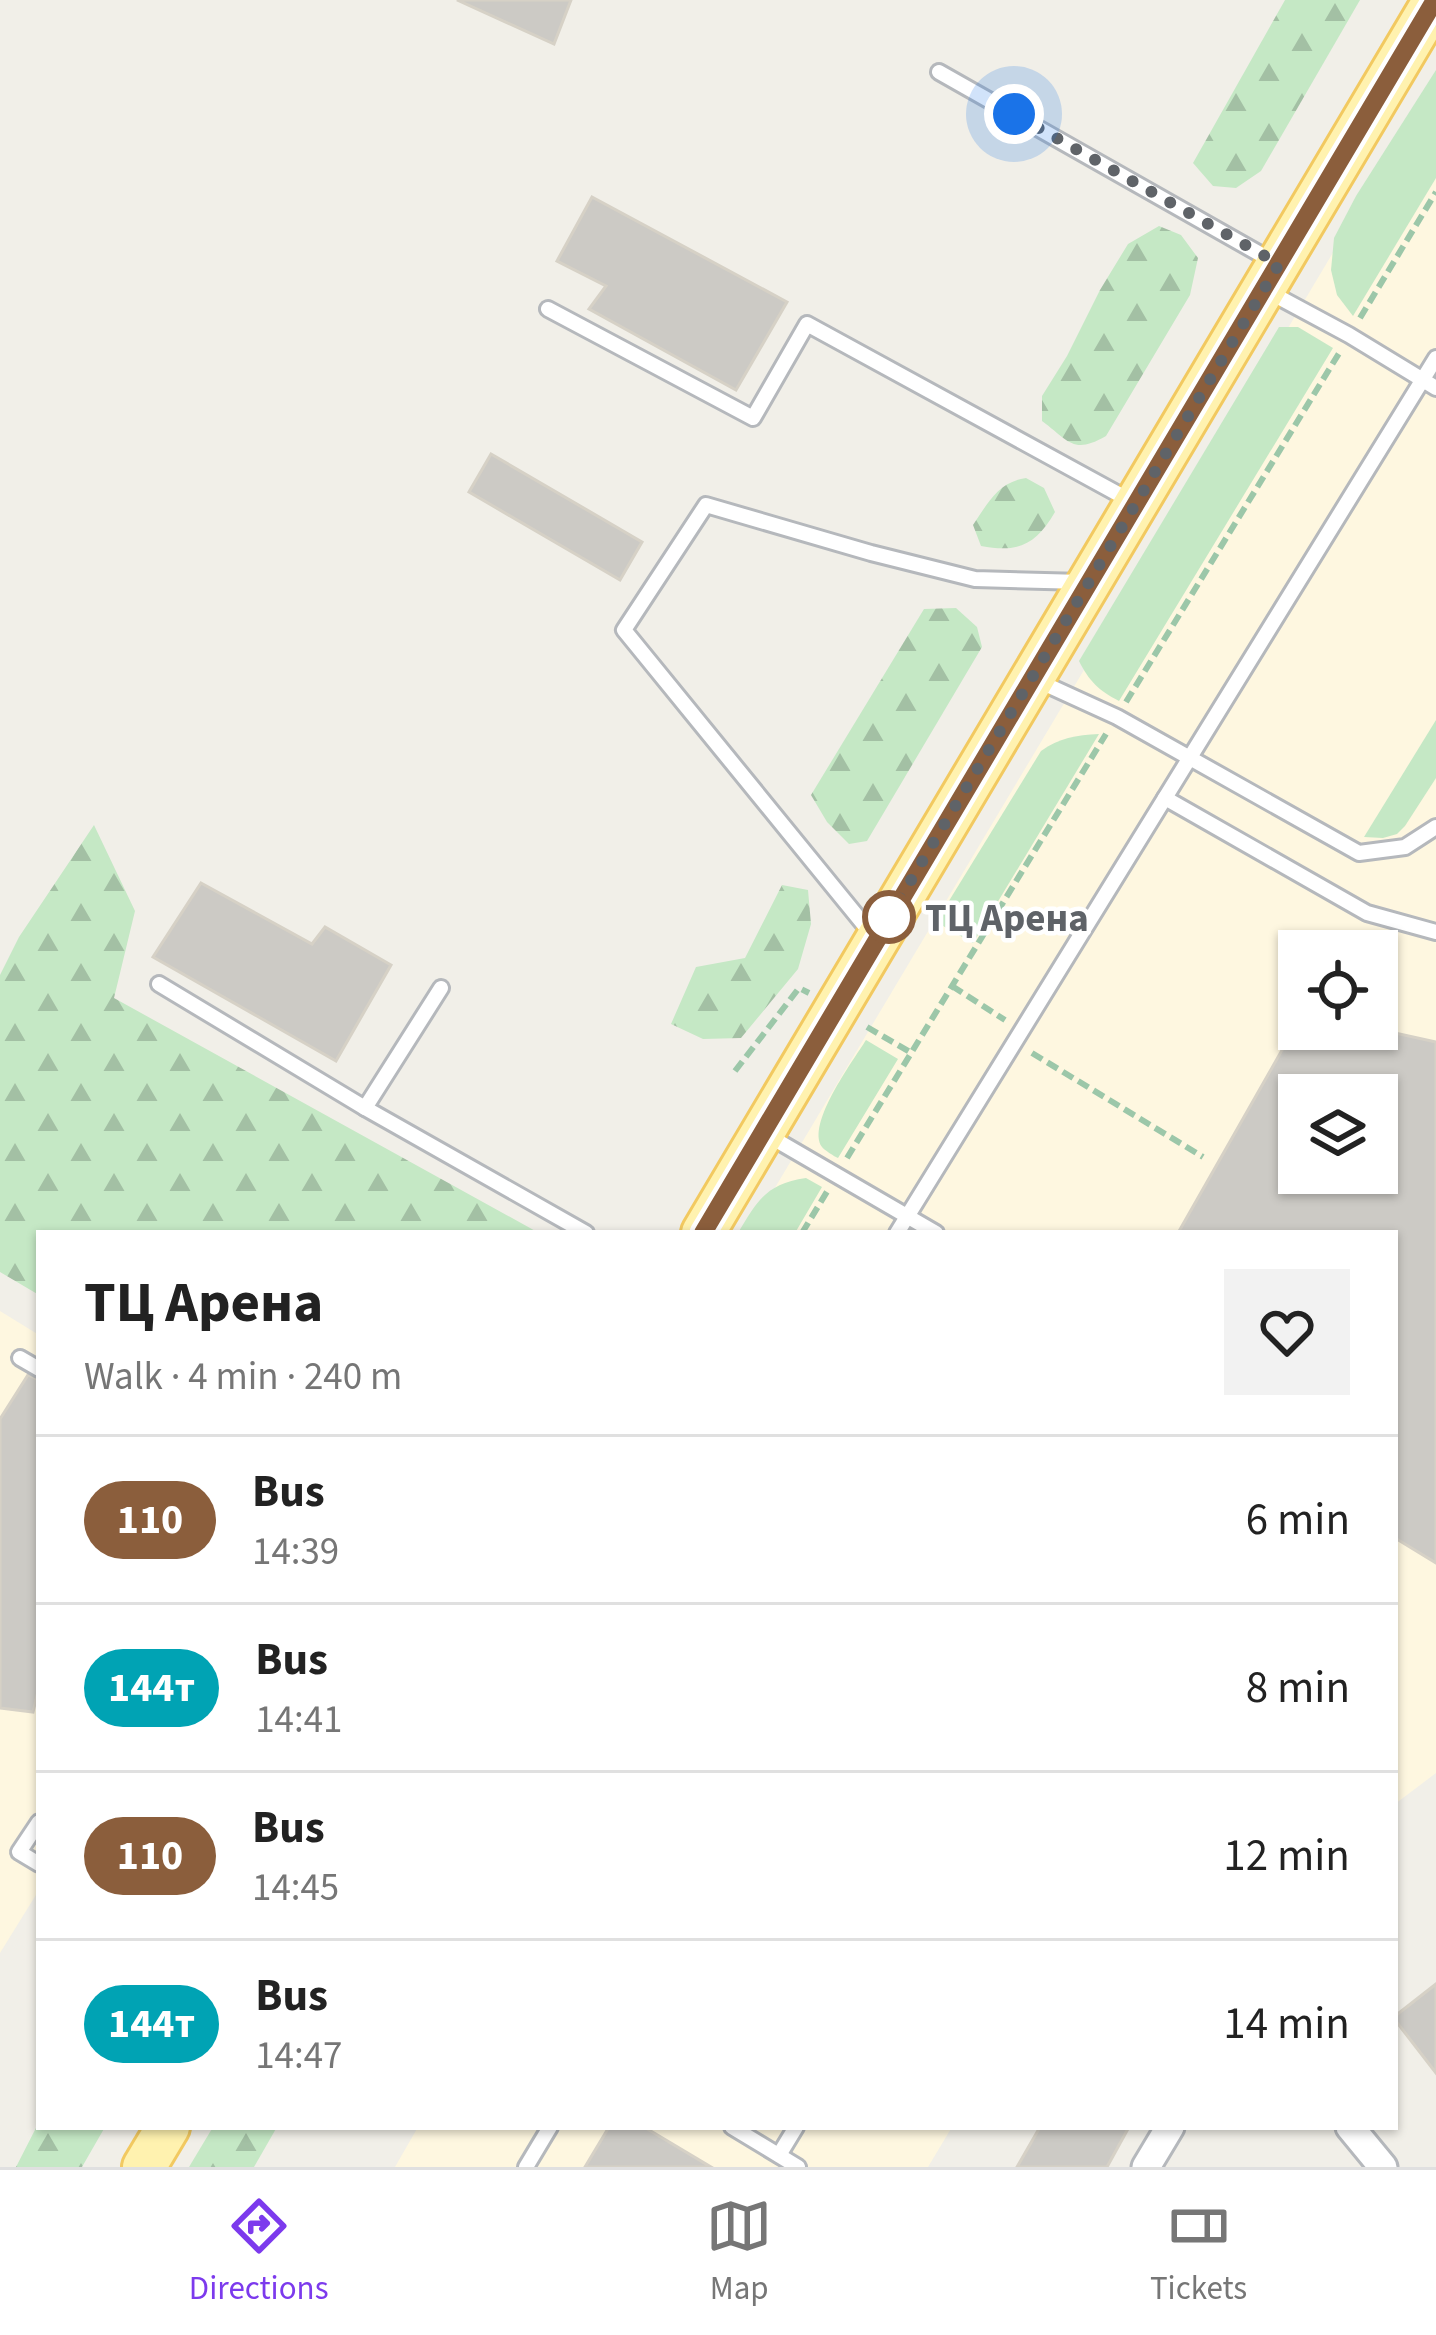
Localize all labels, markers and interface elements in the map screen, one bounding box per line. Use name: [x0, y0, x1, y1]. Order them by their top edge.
your location: [984, 84, 1044, 144]
place label: ТЦ Арена: [925, 891, 1089, 947]
marker: ТЦ Арена: [864, 892, 914, 942]
map controls: [1278, 930, 1398, 1194]
button: locate: [1278, 930, 1398, 1050]
button: layers: [1278, 1074, 1398, 1194]
text: ТЦ Арена: [84, 1263, 323, 1344]
button: heart: [1224, 1269, 1350, 1395]
text: Walk · 4 min · 240 m: [84, 1349, 402, 1405]
text: Bus: [252, 1460, 325, 1524]
text: 6 min: [1246, 1488, 1350, 1552]
text: 110: [117, 1490, 183, 1550]
text: 14:39: [252, 1524, 339, 1580]
text: Bus: [255, 1628, 328, 1692]
text: 8 min: [1246, 1656, 1350, 1720]
text: 144т: [108, 1658, 195, 1718]
text: 14:41: [255, 1692, 342, 1748]
text: Bus: [252, 1796, 325, 1860]
text: 12 min: [1223, 1824, 1350, 1888]
text: 110: [117, 1826, 183, 1886]
text: 14:45: [252, 1860, 339, 1916]
text: Bus: [255, 1964, 328, 2028]
text: 14 min: [1223, 1992, 1350, 2056]
text: 144т: [108, 1994, 195, 2054]
text: 14:47: [255, 2028, 342, 2084]
tab: Directions: [189, 2193, 329, 2312]
tab: Map: [706, 2193, 772, 2312]
tab: Tickets: [1150, 2193, 1247, 2312]

